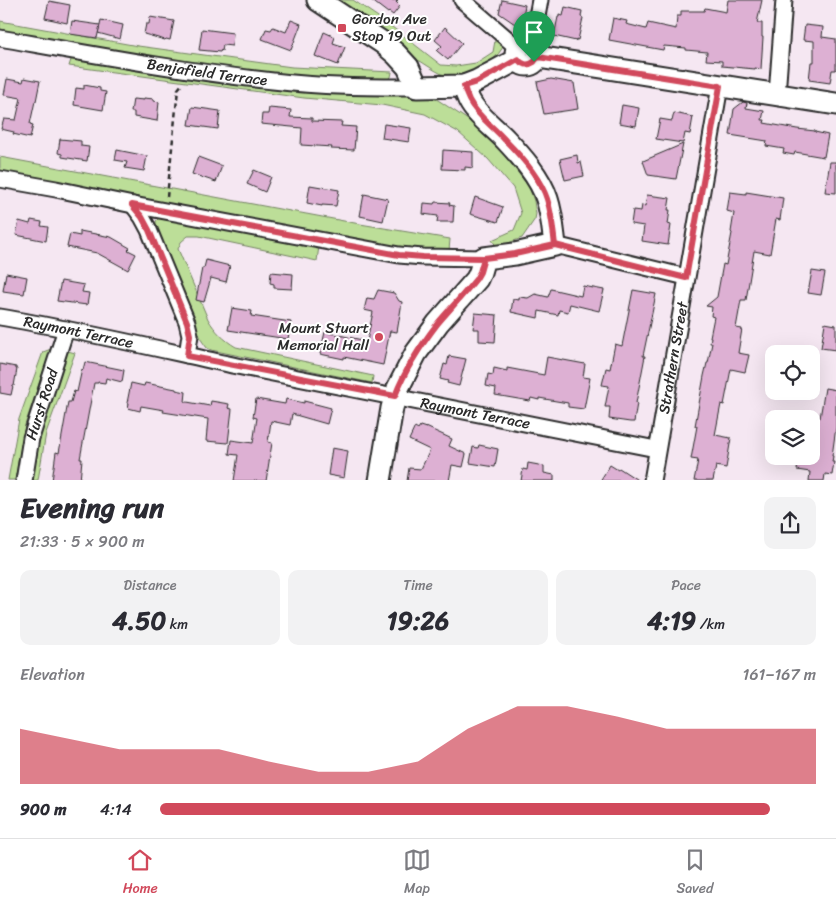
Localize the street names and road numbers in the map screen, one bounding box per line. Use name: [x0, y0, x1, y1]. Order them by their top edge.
street label: Benjafield Terrace: [145, 51, 269, 93]
street label: Strathern Street: [651, 299, 696, 416]
street label: Raymont Terrace: [22, 308, 136, 356]
street label: Hurst Road: [18, 364, 66, 443]
street label: Raymont Terrace: [418, 390, 533, 437]

